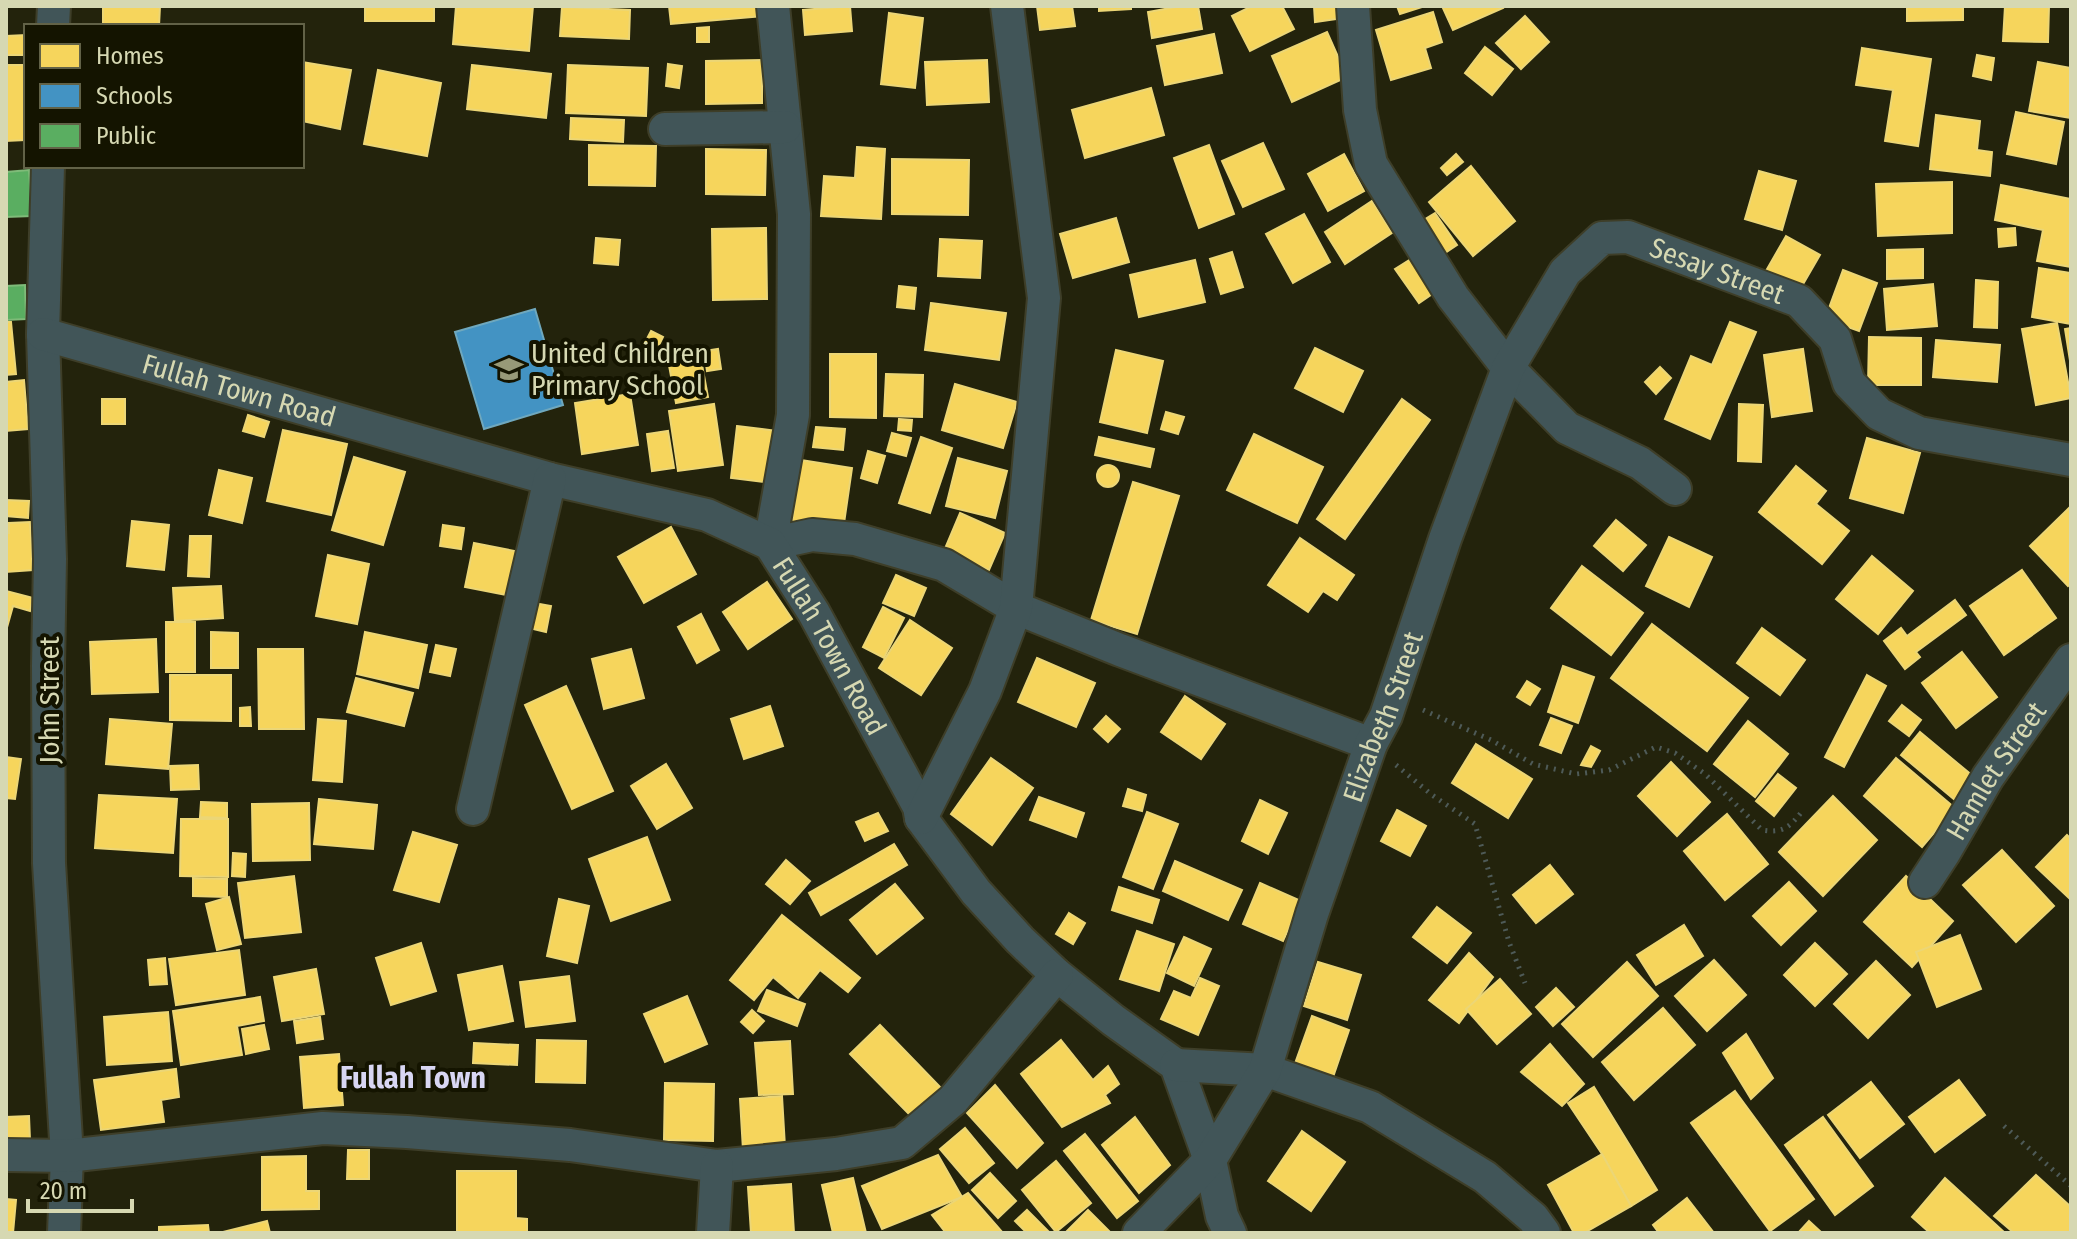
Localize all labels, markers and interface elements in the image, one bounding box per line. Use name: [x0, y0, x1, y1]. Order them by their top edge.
legend: [24, 24, 304, 168]
text: Homes: [96, 42, 164, 70]
text: Schools: [96, 82, 173, 110]
text: Public: [96, 122, 156, 150]
street label: Sesay Street: [1645, 231, 1790, 311]
place label: United Children Primary School: [531, 337, 709, 402]
street label: Fullah Town Road: [139, 347, 339, 434]
school or university icon: United Children Primary School: [494, 354, 524, 384]
street label: Fullah Town Road: [766, 551, 893, 741]
street label: Elizabeth Street: [1336, 627, 1430, 806]
street label: John Street: [33, 636, 66, 764]
street label: Hamlet Street: [1939, 695, 2054, 846]
district label: Fullah Town: [340, 1060, 486, 1096]
scale bar: [28, 1163, 132, 1213]
text: 20 m: [40, 1177, 87, 1205]

